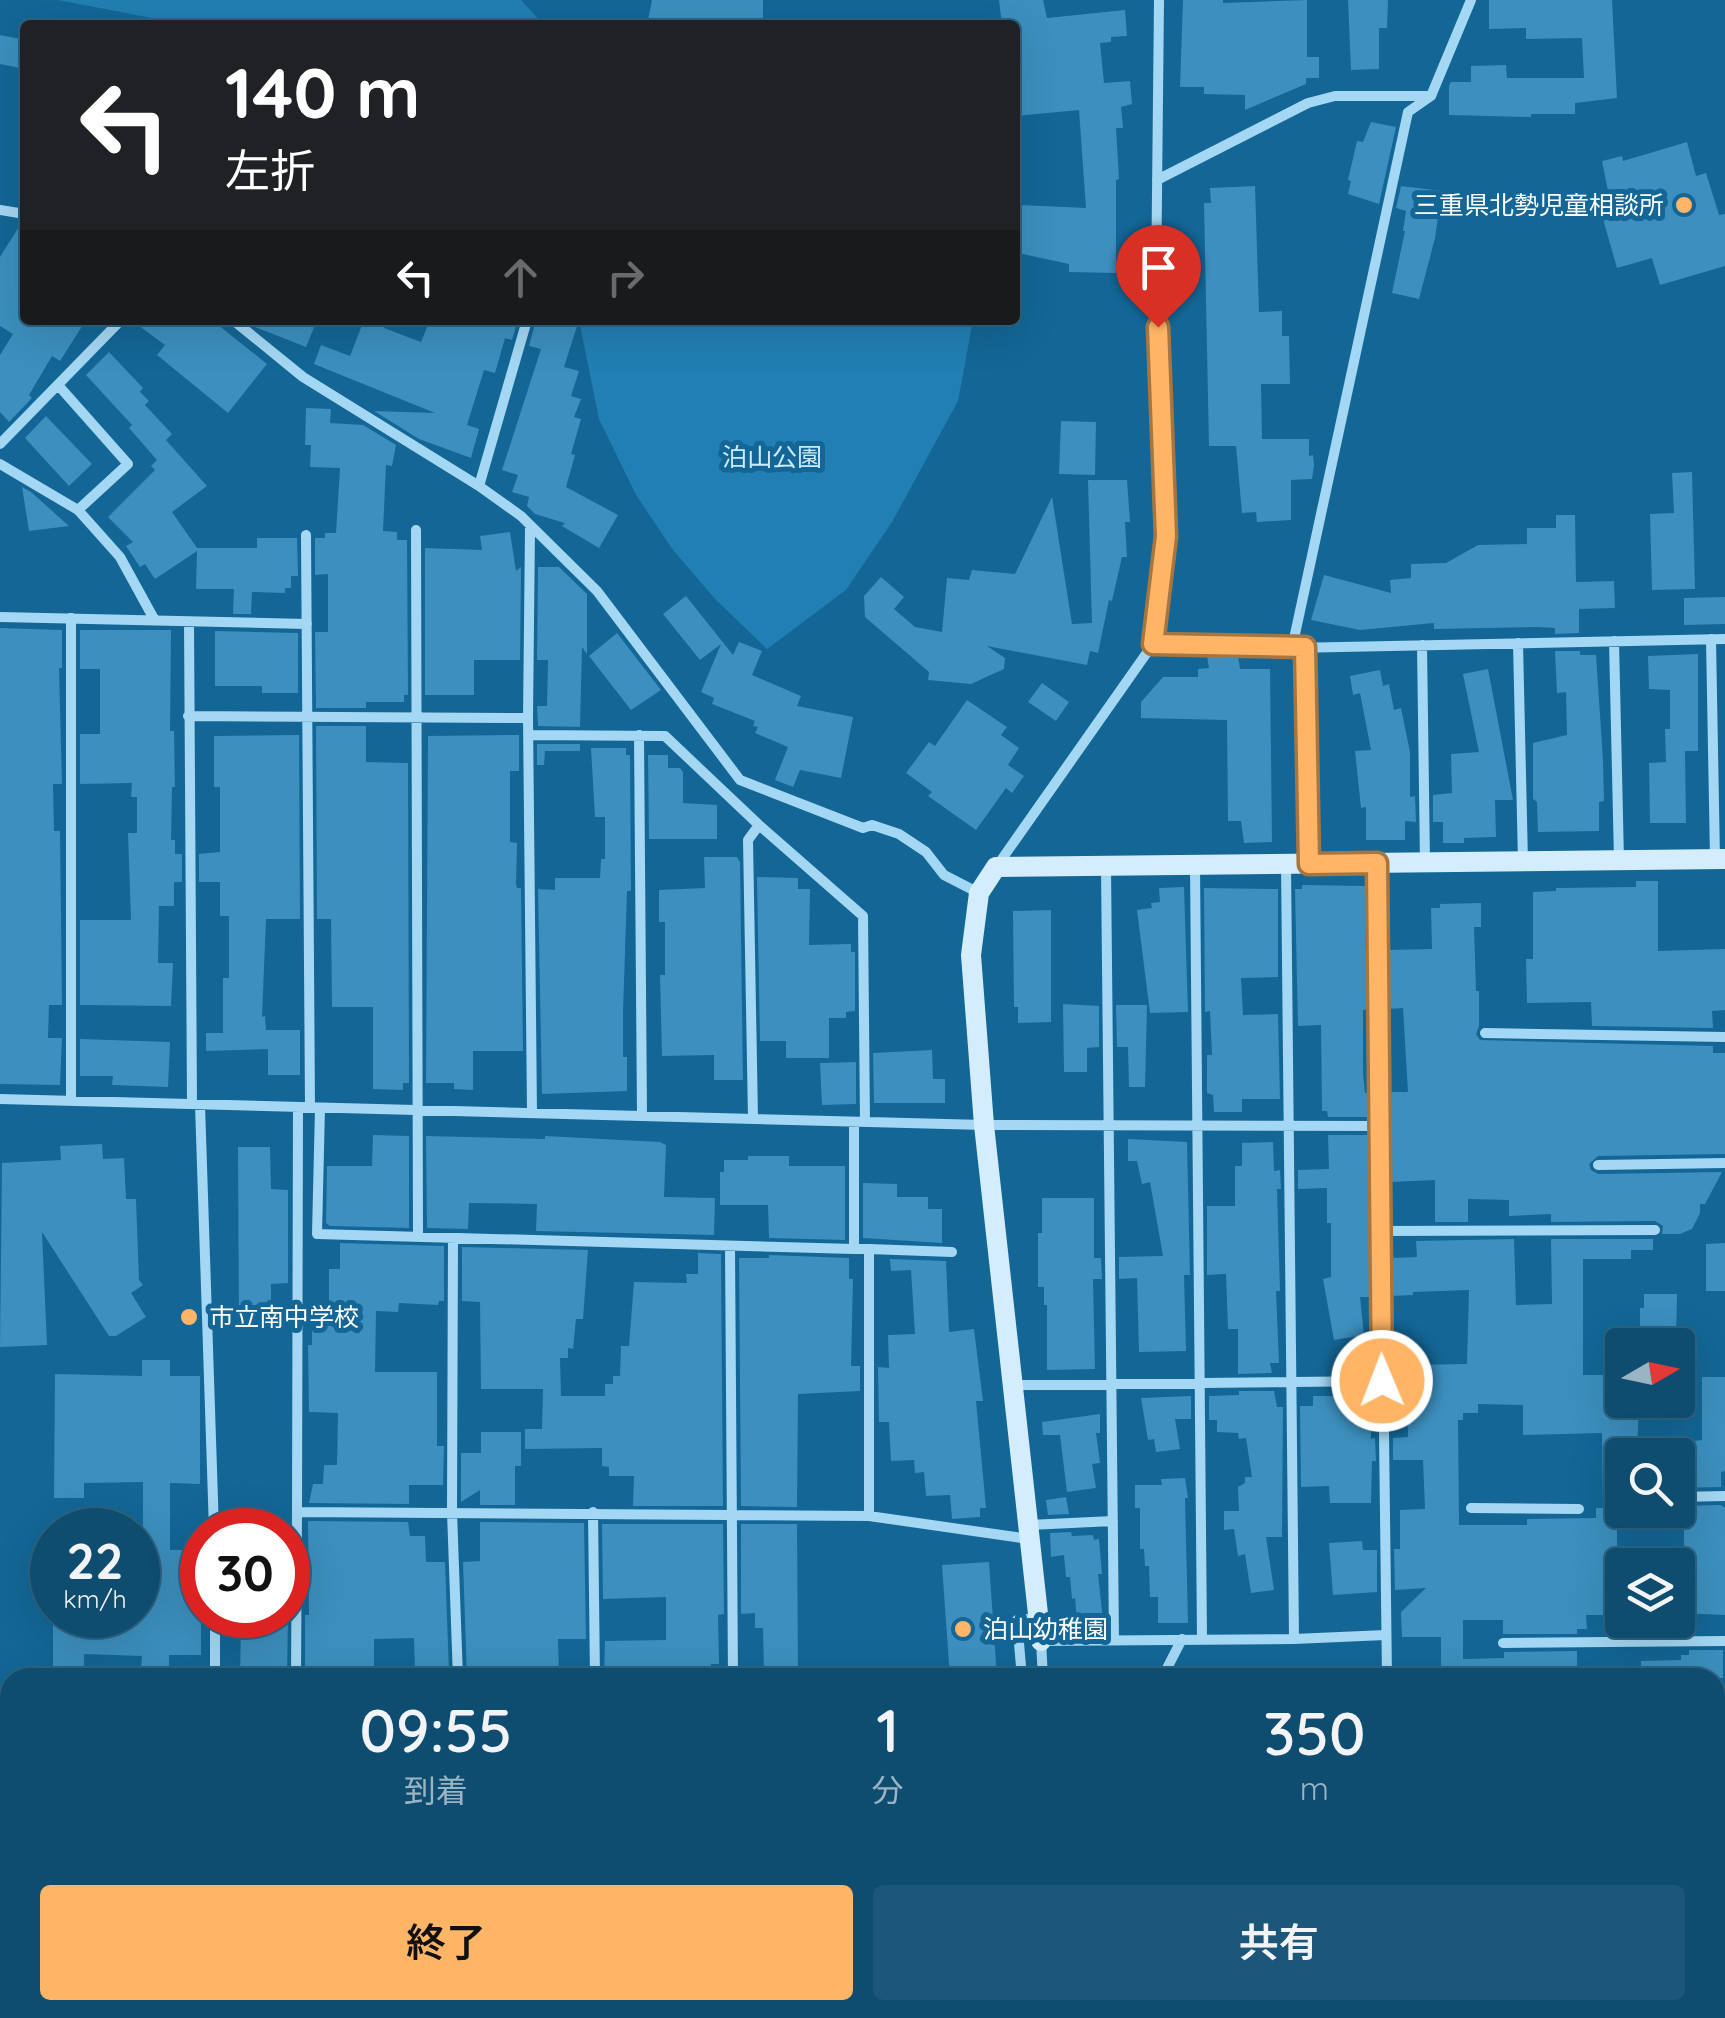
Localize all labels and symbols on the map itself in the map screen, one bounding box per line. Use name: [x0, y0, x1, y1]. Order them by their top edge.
place label: 三重県北勢児童相談所: [1414, 189, 1664, 220]
marker: 三重県北勢児童相談所: [1673, 194, 1695, 216]
pin: [1116, 225, 1201, 328]
park label: 泊山公園: [722, 441, 822, 472]
place label: 市立南中学校: [209, 1301, 359, 1332]
marker: 市立南中学校: [178, 1306, 200, 1328]
north arrow: [1605, 1328, 1695, 1418]
position arrow: [1330, 1329, 1434, 1433]
speed limit sign: 30: [180, 1508, 310, 1638]
place label: 泊山幼稚園: [983, 1613, 1108, 1644]
marker: 泊山幼稚園: [952, 1618, 974, 1640]

